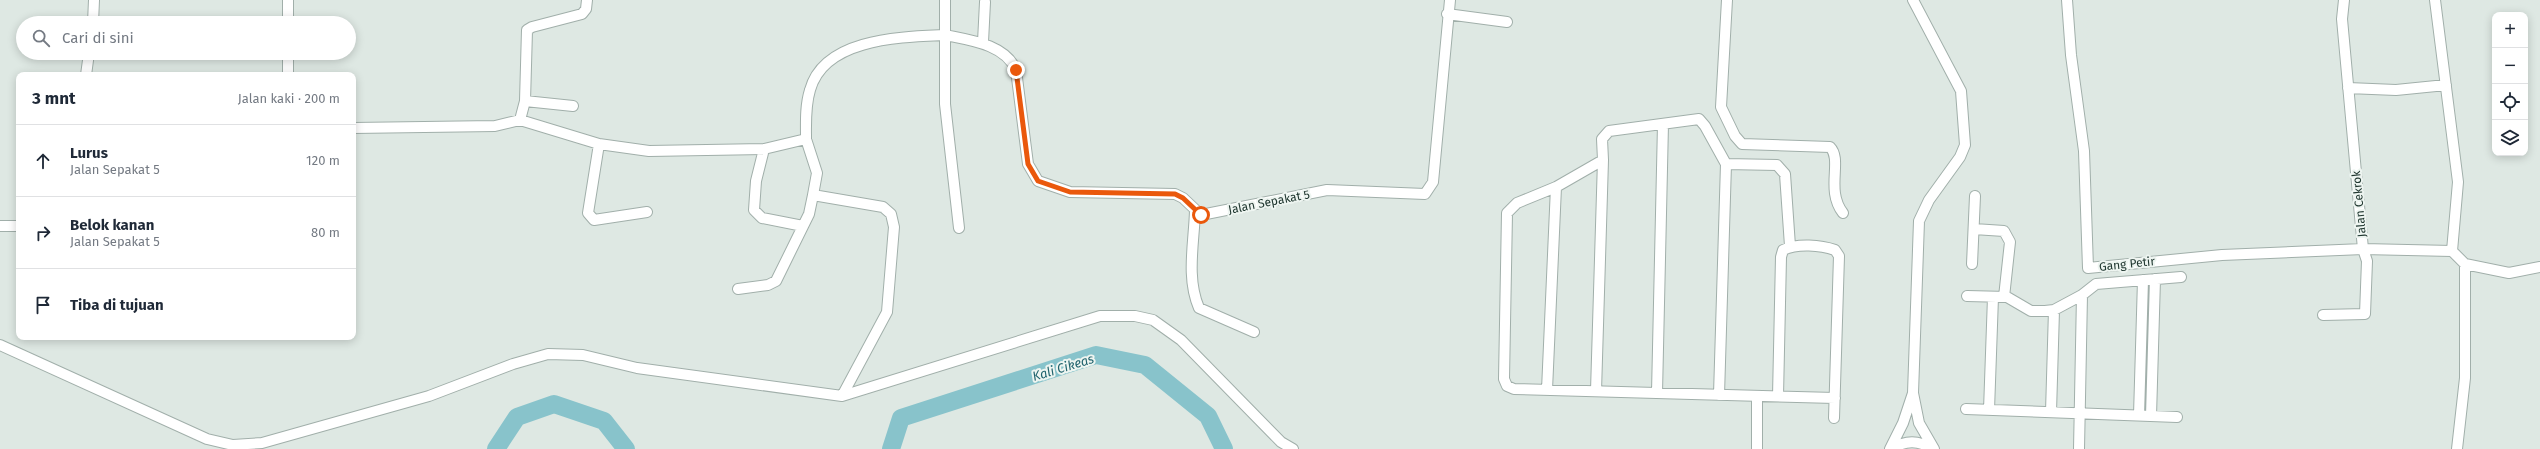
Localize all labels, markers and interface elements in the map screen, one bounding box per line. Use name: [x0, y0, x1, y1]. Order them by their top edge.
map controls: [2492, 12, 2528, 156]
button: +: [2492, 12, 2528, 48]
search box: [16, 16, 356, 60]
icon: search: [30, 27, 52, 49]
text: Cari di sini: [62, 29, 134, 47]
button: −: [2492, 48, 2528, 84]
route end: [1007, 61, 1025, 79]
button: locate: [2492, 84, 2528, 120]
text: 3 mnt: [32, 88, 76, 109]
text: Jalan kaki · 200 m: [238, 91, 340, 106]
button: layers: [2492, 120, 2528, 156]
text: Lurus: [70, 144, 108, 162]
icon: ahead: [32, 150, 54, 172]
text: 120 m: [306, 153, 340, 168]
text: Jalan Sepakat 5: [70, 162, 160, 177]
street label: Jalan Cekrok: [2349, 169, 2369, 238]
street label: Jalan Sepakat 5: [1227, 187, 1311, 217]
route start: [1192, 206, 1210, 224]
text: Belok kanan: [70, 216, 154, 234]
icon: right: [32, 222, 54, 244]
text: 80 m: [311, 225, 340, 240]
text: Jalan Sepakat 5: [70, 234, 160, 249]
street label: Gang Petir: [2098, 254, 2156, 274]
icon: arrive: [32, 294, 54, 316]
text: Tiba di tujuan: [70, 296, 164, 314]
water label: Kali Cikeas: [1031, 351, 1096, 384]

